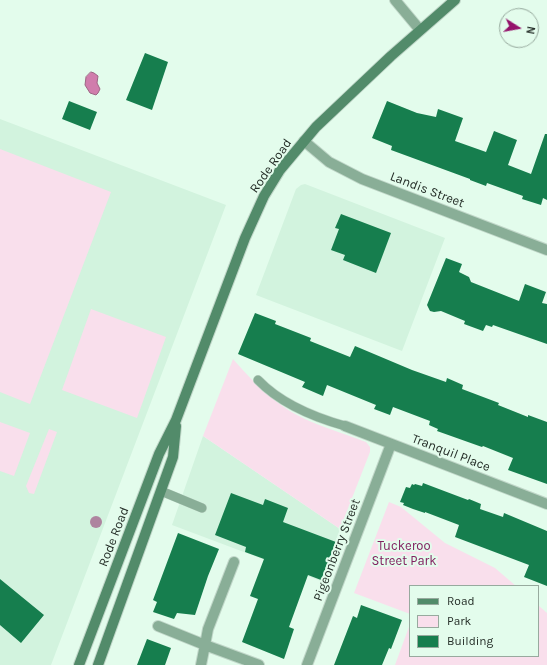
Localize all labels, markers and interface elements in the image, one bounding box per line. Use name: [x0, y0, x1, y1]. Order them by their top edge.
north arrow: [499, 8, 539, 48]
text: N: [523, 25, 537, 35]
street label: Rode Road: [247, 136, 295, 196]
street label: Landis Street: [388, 169, 466, 211]
street label: Tranquil Place: [410, 431, 492, 475]
street label: Pigeonberry Street: [310, 496, 364, 604]
street label: Rode Road: [96, 505, 132, 569]
park label: Tuckeroo Street Park: [371, 538, 437, 569]
legend: [409, 585, 539, 657]
text: Road: [447, 594, 475, 608]
text: Park: [447, 614, 471, 628]
text: Building: [447, 634, 493, 648]

